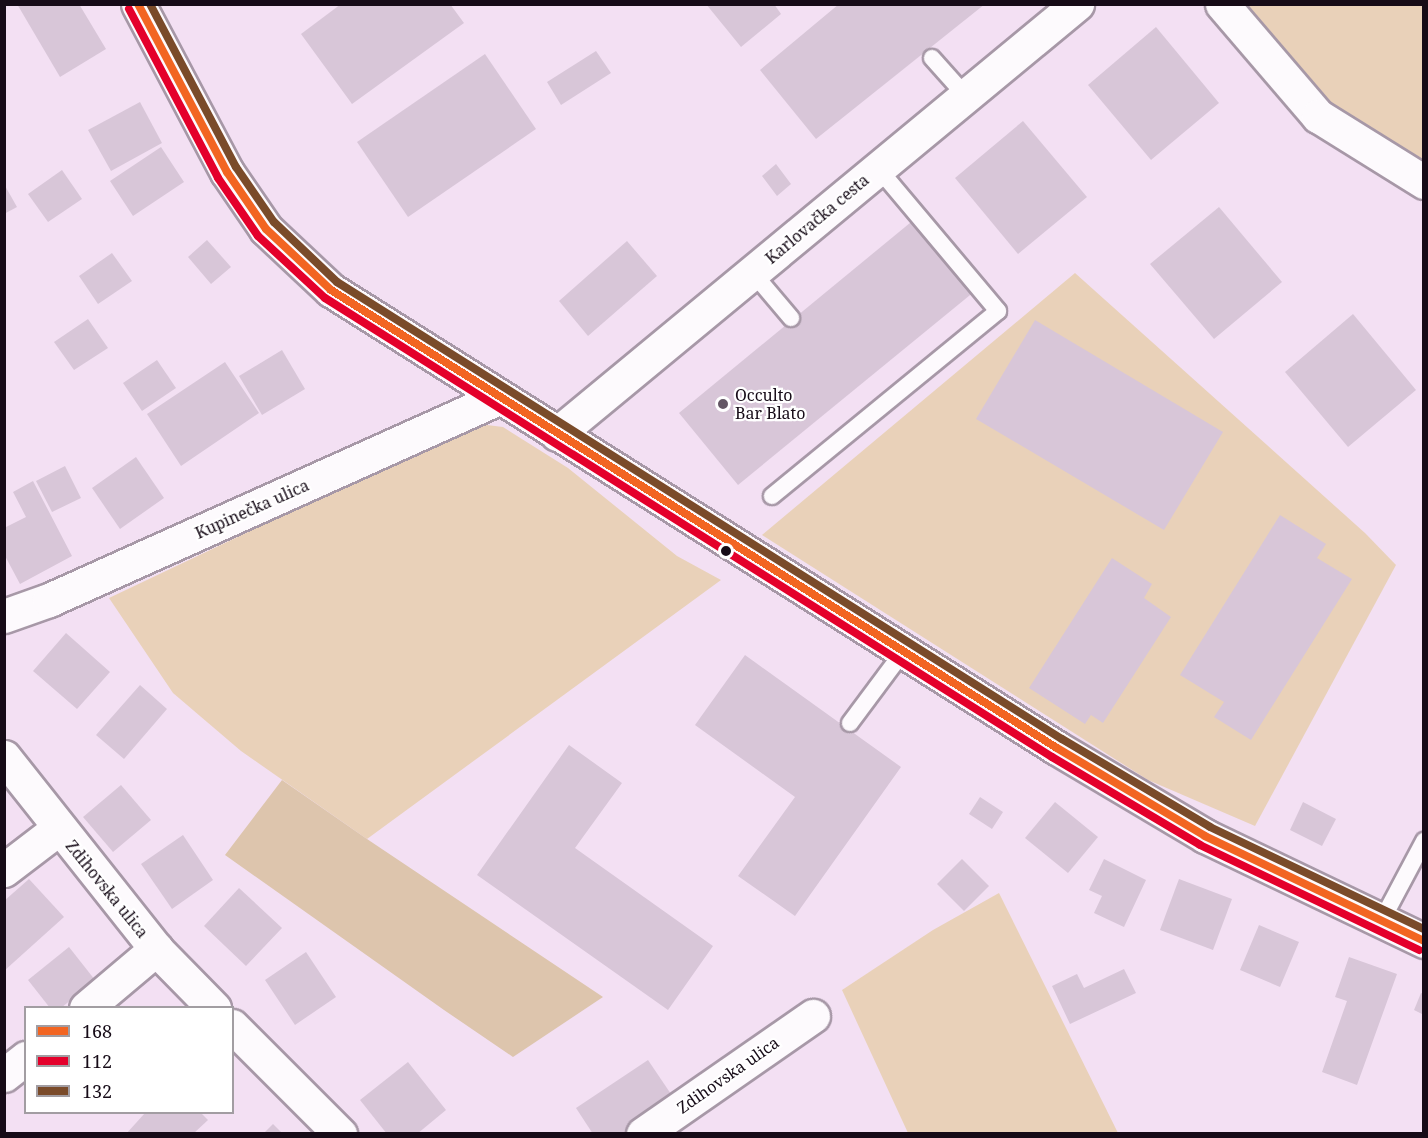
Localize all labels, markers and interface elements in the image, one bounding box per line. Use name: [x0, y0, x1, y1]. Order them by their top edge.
street label: Karlovačka cesta: [761, 170, 873, 268]
place label: Occulto Bar Blato: [735, 385, 805, 423]
marker: Occulto Bar Blato: [716, 397, 730, 411]
street label: Kupinečka ulica: [192, 475, 312, 543]
unlabelled marker: [720, 545, 732, 557]
street label: Zdihovska ulica: [62, 836, 152, 942]
legend: [24, 1006, 234, 1114]
text: 168: [82, 1019, 112, 1043]
street label: Zdihovska ulica: [673, 1033, 783, 1117]
text: 112: [82, 1049, 112, 1073]
text: 132: [82, 1079, 112, 1103]

